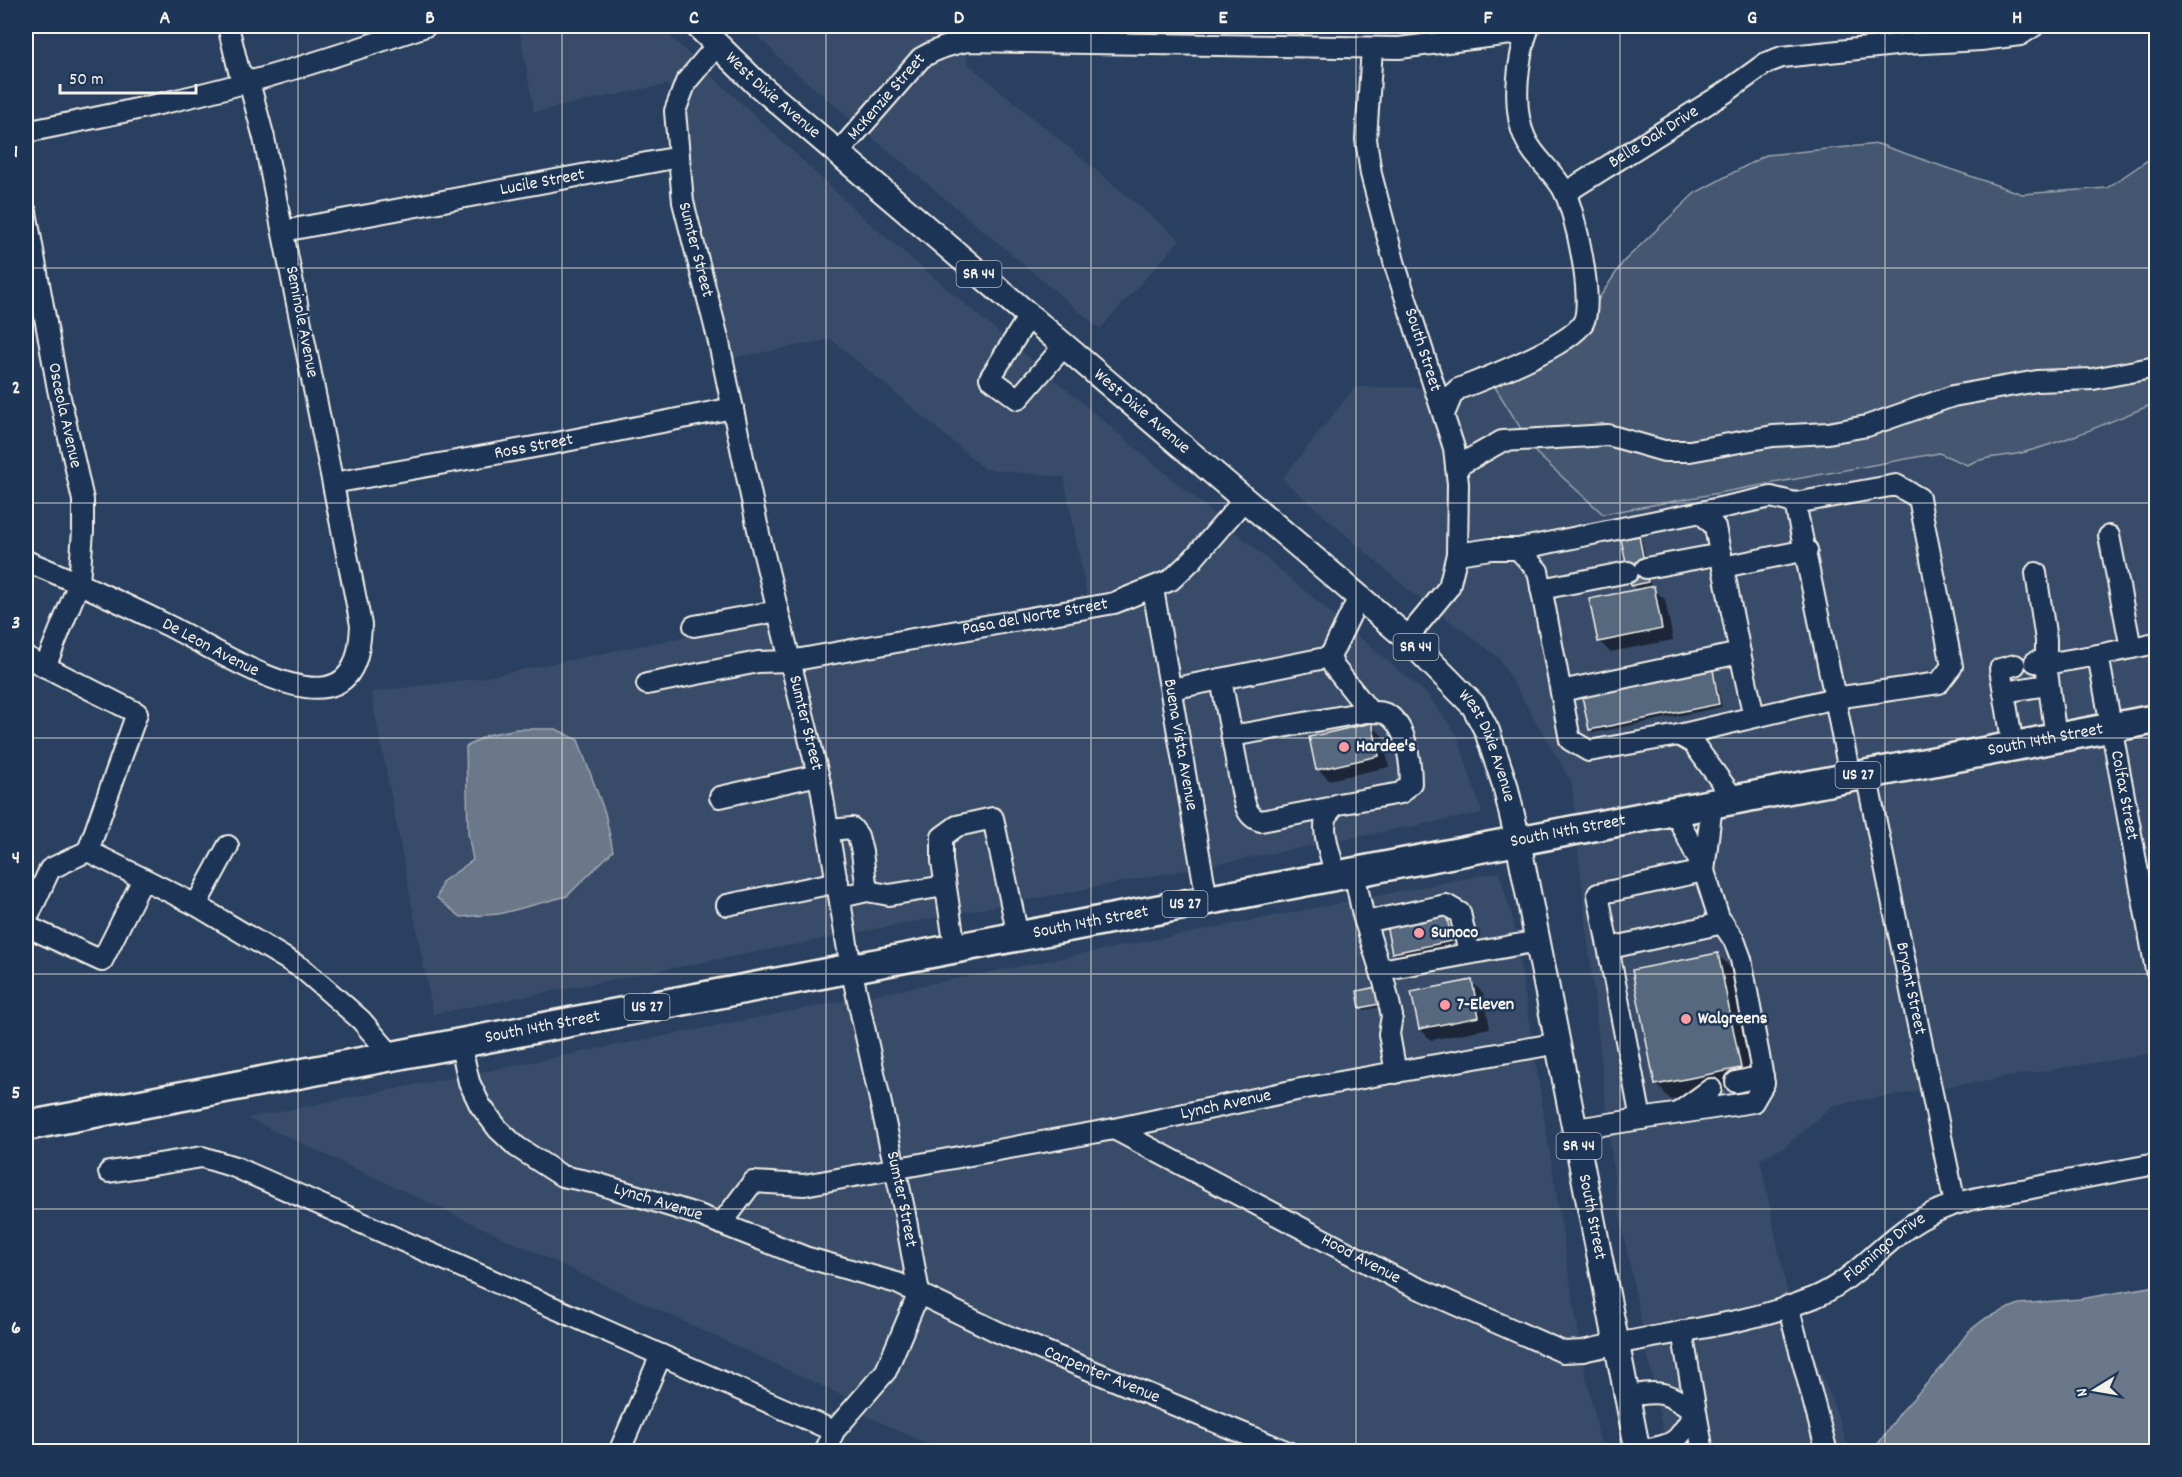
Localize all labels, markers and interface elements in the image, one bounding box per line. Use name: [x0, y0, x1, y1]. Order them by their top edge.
text: A: [160, 5, 171, 33]
text: B: [425, 5, 435, 33]
text: C: [689, 5, 699, 33]
text: D: [954, 5, 965, 33]
text: E: [1218, 5, 1228, 33]
text: F: [1484, 5, 1494, 33]
text: G: [1747, 5, 1757, 33]
text: H: [2012, 5, 2022, 33]
street label: West Dixie Avenue: [719, 46, 826, 145]
street label: McKenzie Street: [842, 48, 932, 146]
scale bar: [60, 57, 196, 95]
text: 50 m: [69, 68, 104, 93]
street label: Belle Oak Drive: [1604, 99, 1704, 175]
text: 1: [14, 139, 18, 167]
street label: Lucile Street: [498, 162, 587, 203]
street label: Sumter Street: [671, 200, 720, 300]
road number: SR 44: [956, 261, 1002, 287]
street label: Seminole Avenue: [278, 264, 324, 380]
street label: South Street: [1397, 305, 1448, 395]
street label: Osceola Avenue: [41, 361, 88, 471]
street label: West Dixie Avenue: [1088, 363, 1196, 460]
text: 2: [12, 375, 20, 403]
street label: Ross Street: [492, 427, 576, 466]
street label: Pasa del Norte Street: [960, 592, 1110, 642]
text: 3: [12, 610, 20, 638]
street label: De Leon Avenue: [158, 612, 263, 684]
road number: SR 44: [1394, 634, 1438, 660]
street label: Sumter Street: [782, 673, 829, 774]
street label: Buena Vista Avenue: [1156, 677, 1204, 813]
street label: West Dixie Avenue: [1452, 684, 1521, 804]
street label: South 14th Street: [1986, 717, 2106, 763]
place label: Hardee's: [1356, 735, 1416, 760]
marker: Hardee's: [1337, 740, 1351, 754]
street label: Colfax Street: [2103, 749, 2144, 843]
road number: US 27: [1836, 762, 1880, 788]
street label: South 14th Street: [1508, 808, 1628, 855]
text: 4: [12, 845, 20, 873]
road number: US 27: [1162, 891, 1208, 917]
street label: South 14th Street: [1031, 899, 1151, 946]
place label: Sunoco: [1431, 921, 1478, 946]
marker: Sunoco: [1412, 926, 1426, 940]
street label: Bryant Street: [1889, 940, 1932, 1037]
place label: 7-Eleven: [1457, 993, 1514, 1018]
road number: US 27: [624, 994, 670, 1020]
marker: 7-Eleven: [1438, 998, 1452, 1012]
street label: South 14th Street: [483, 1004, 603, 1051]
place label: Walgreens: [1698, 1007, 1768, 1032]
marker: Walgreens: [1679, 1012, 1693, 1026]
text: 5: [11, 1080, 21, 1108]
street label: Lynch Avenue: [1178, 1083, 1274, 1127]
road number: SR 44: [1556, 1133, 1602, 1159]
street label: Sumter Street: [879, 1149, 923, 1250]
street label: South Street: [1571, 1172, 1613, 1262]
street label: Lynch Avenue: [611, 1177, 706, 1228]
street label: Flamingo Drive: [1838, 1207, 1930, 1289]
street label: Hood Avenue: [1316, 1228, 1405, 1291]
text: 6: [11, 1315, 21, 1343]
street label: Carpenter Avenue: [1040, 1340, 1164, 1410]
north arrow: [2065, 1360, 2125, 1420]
text: N: [2071, 1386, 2095, 1398]

